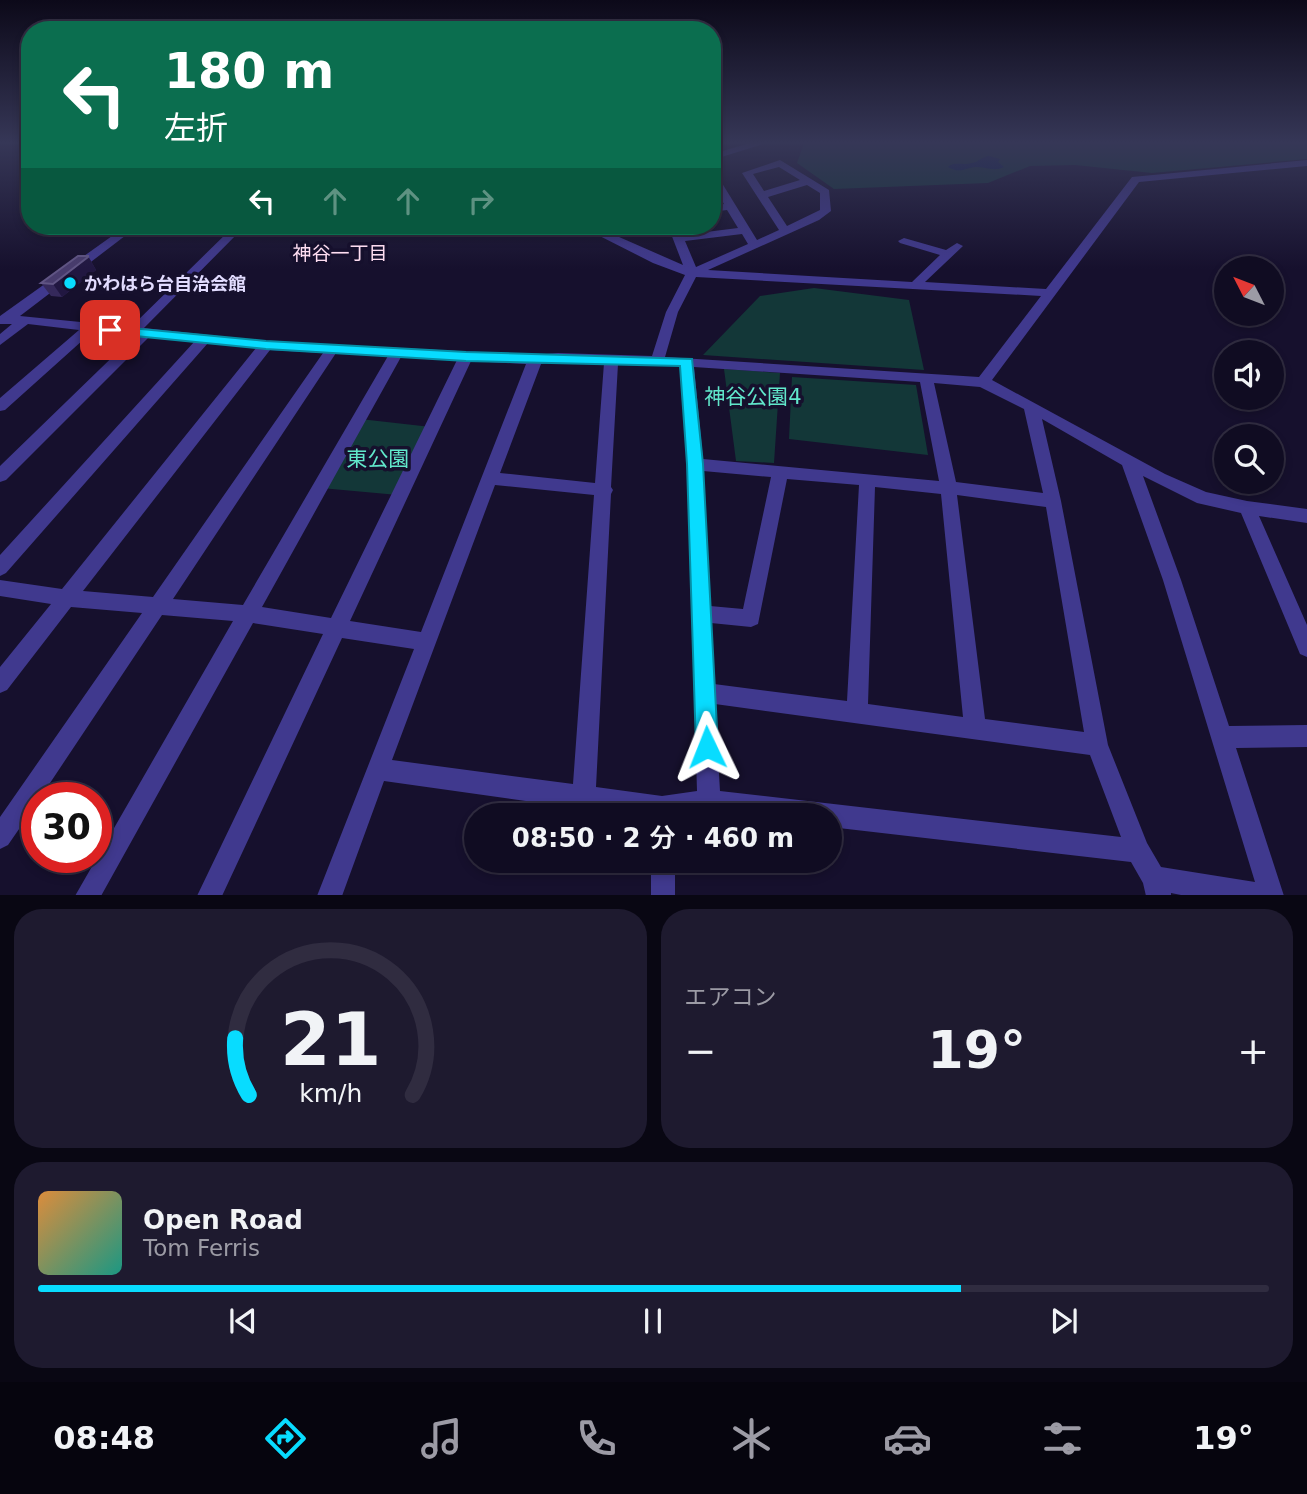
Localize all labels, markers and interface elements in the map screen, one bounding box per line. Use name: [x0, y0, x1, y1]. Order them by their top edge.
text: 180 m: [164, 43, 334, 100]
icon: left: [49, 49, 140, 140]
text: 左折: [164, 109, 228, 147]
icon: left: [243, 182, 281, 220]
icon: ahead: [316, 182, 354, 220]
icon: ahead: [389, 182, 427, 220]
icon: right: [462, 182, 500, 220]
district label: 神谷一丁目: [292, 242, 388, 264]
north arrow: [1214, 256, 1284, 326]
map controls: [1214, 256, 1284, 494]
place label: かわはら台自治会館: [84, 273, 246, 294]
marker: かわはら台自治会館: [62, 275, 78, 291]
pin: [80, 300, 140, 360]
icon: arrive: [91, 311, 129, 349]
button: sound: [1214, 340, 1284, 410]
park label: 神谷公園4: [704, 385, 802, 409]
button: search: [1214, 424, 1284, 494]
park label: 東公園: [347, 447, 410, 471]
position arrow: [670, 710, 744, 784]
speed limit sign: 30: [21, 782, 112, 873]
text: 08:50 · 2 分 · 460 m: [512, 823, 794, 853]
text: エアコン: [685, 984, 777, 1010]
text: 21: [280, 997, 381, 1082]
text: 19°: [928, 1020, 1026, 1080]
text: −: [685, 1029, 716, 1073]
text: +: [1237, 1029, 1269, 1073]
text: km/h: [299, 1078, 362, 1107]
text: Open Road: [143, 1205, 303, 1235]
text: Tom Ferris: [143, 1235, 260, 1261]
icon: previous: [224, 1302, 262, 1340]
icon: pause: [634, 1302, 672, 1340]
icon: next: [1045, 1302, 1083, 1340]
icon: directions: [261, 1414, 310, 1463]
icon: music: [417, 1414, 466, 1463]
icon: phone: [572, 1414, 621, 1463]
icon: climate: [727, 1414, 776, 1463]
icon: car: [883, 1414, 932, 1463]
icon: filters: [1038, 1414, 1087, 1463]
text: 08:48: [53, 1419, 155, 1457]
text: 19°: [1193, 1419, 1254, 1457]

